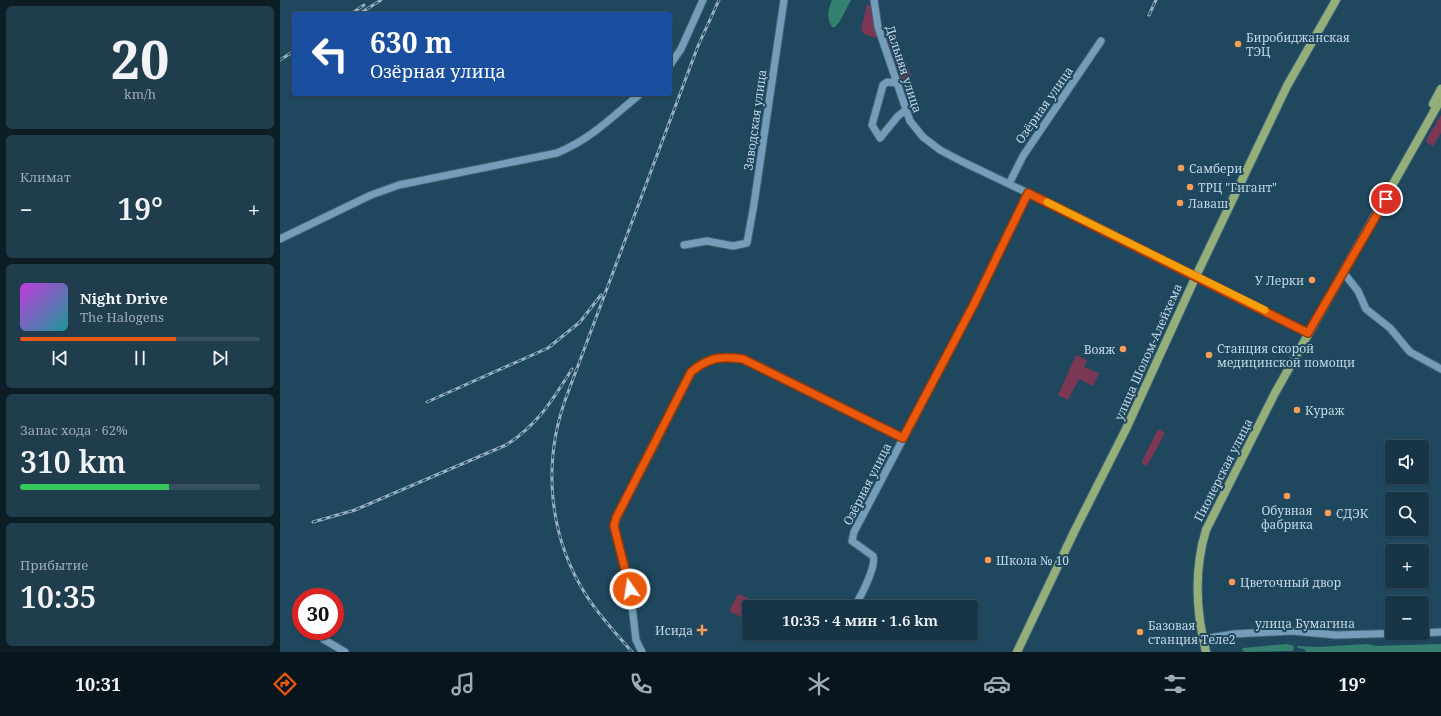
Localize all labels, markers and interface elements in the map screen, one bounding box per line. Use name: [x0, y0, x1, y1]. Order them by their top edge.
text: 20: [111, 23, 169, 94]
text: 630 m: [370, 23, 452, 61]
street label: Дальняя улица: [882, 23, 926, 115]
icon: left: [304, 28, 356, 80]
place label: Биробиджанская ТЭЦ: [1246, 29, 1350, 60]
marker: Биробиджанская ТЭЦ: [1233, 39, 1243, 49]
text: Озёрная улица: [370, 59, 506, 83]
street label: Озёрная улица: [1011, 63, 1077, 147]
street label: Заводская улица: [739, 68, 771, 172]
text: km/h: [124, 85, 156, 103]
place label: Самбери: [1189, 160, 1242, 177]
marker: Самбери: [1176, 163, 1186, 173]
text: Климат: [20, 168, 71, 186]
place label: ТРЦ "Гигант": [1198, 179, 1277, 196]
marker: ТРЦ "Гигант": [1185, 182, 1195, 192]
pin: [1369, 182, 1403, 216]
text: 19°: [117, 188, 163, 229]
icon: arrive: [1375, 188, 1397, 210]
text: −: [20, 194, 33, 224]
text: +: [248, 194, 260, 224]
place label: Лаваш: [1188, 195, 1228, 212]
marker: Лаваш: [1175, 198, 1185, 208]
place label: У Лерки: [1255, 272, 1304, 289]
marker: У Лерки: [1307, 275, 1317, 285]
street label: улица Шолом-Алейхема: [1110, 281, 1186, 423]
text: Night Drive: [80, 288, 168, 308]
text: The Halogens: [80, 308, 164, 326]
place label: Станция скорой медицинской помощи: [1217, 340, 1355, 371]
place label: Вояж: [1084, 341, 1115, 358]
marker: Вояж: [1118, 344, 1128, 354]
icon: previous: [49, 347, 71, 369]
icon: pause: [129, 347, 151, 369]
icon: next: [209, 347, 231, 369]
marker: Станция скорой медицинской помощи: [1204, 350, 1214, 360]
place label: Кураж: [1305, 402, 1345, 419]
marker: Кураж: [1292, 405, 1302, 415]
street label: Пионерская улица: [1190, 415, 1256, 524]
text: Запас хода · 62%: [20, 421, 128, 439]
street label: Озёрная улица: [839, 440, 895, 528]
map controls: [1385, 440, 1429, 640]
button: sound: [1385, 440, 1429, 484]
text: 310 km: [20, 441, 126, 482]
marker: Обувная фабрика: [1282, 491, 1292, 501]
button: search: [1385, 492, 1429, 536]
place label: Обувная фабрика: [1261, 502, 1313, 533]
place label: СДЭК: [1336, 505, 1369, 522]
marker: СДЭК: [1323, 508, 1333, 518]
button: +: [1385, 544, 1429, 588]
place label: Школа № 10: [996, 552, 1069, 569]
marker: Школа № 10: [983, 555, 993, 565]
text: Прибытие: [20, 556, 88, 574]
position arrow: [609, 568, 651, 610]
place label: Цветочный двор: [1240, 574, 1341, 591]
text: 10:35: [20, 576, 96, 617]
marker: Цветочный двор: [1227, 577, 1237, 587]
speed limit sign: 30: [292, 588, 344, 640]
button: −: [1385, 596, 1429, 640]
text: 10:35 · 4 мин · 1.6 km: [782, 610, 938, 630]
street label: улица Бумагина: [1255, 615, 1355, 632]
place label: Базовая станция Теле2: [1148, 617, 1236, 648]
place label: Исида: [655, 622, 693, 639]
marker: Исида: [696, 624, 708, 636]
marker: Базовая станция Теле2: [1135, 627, 1145, 637]
icon: directions: [271, 670, 299, 698]
icon: music: [449, 670, 477, 698]
icon: phone: [627, 670, 655, 698]
icon: climate: [805, 670, 833, 698]
icon: car: [983, 670, 1011, 698]
icon: filters: [1161, 670, 1189, 698]
text: 10:31: [75, 672, 121, 696]
text: 19°: [1338, 672, 1366, 696]

